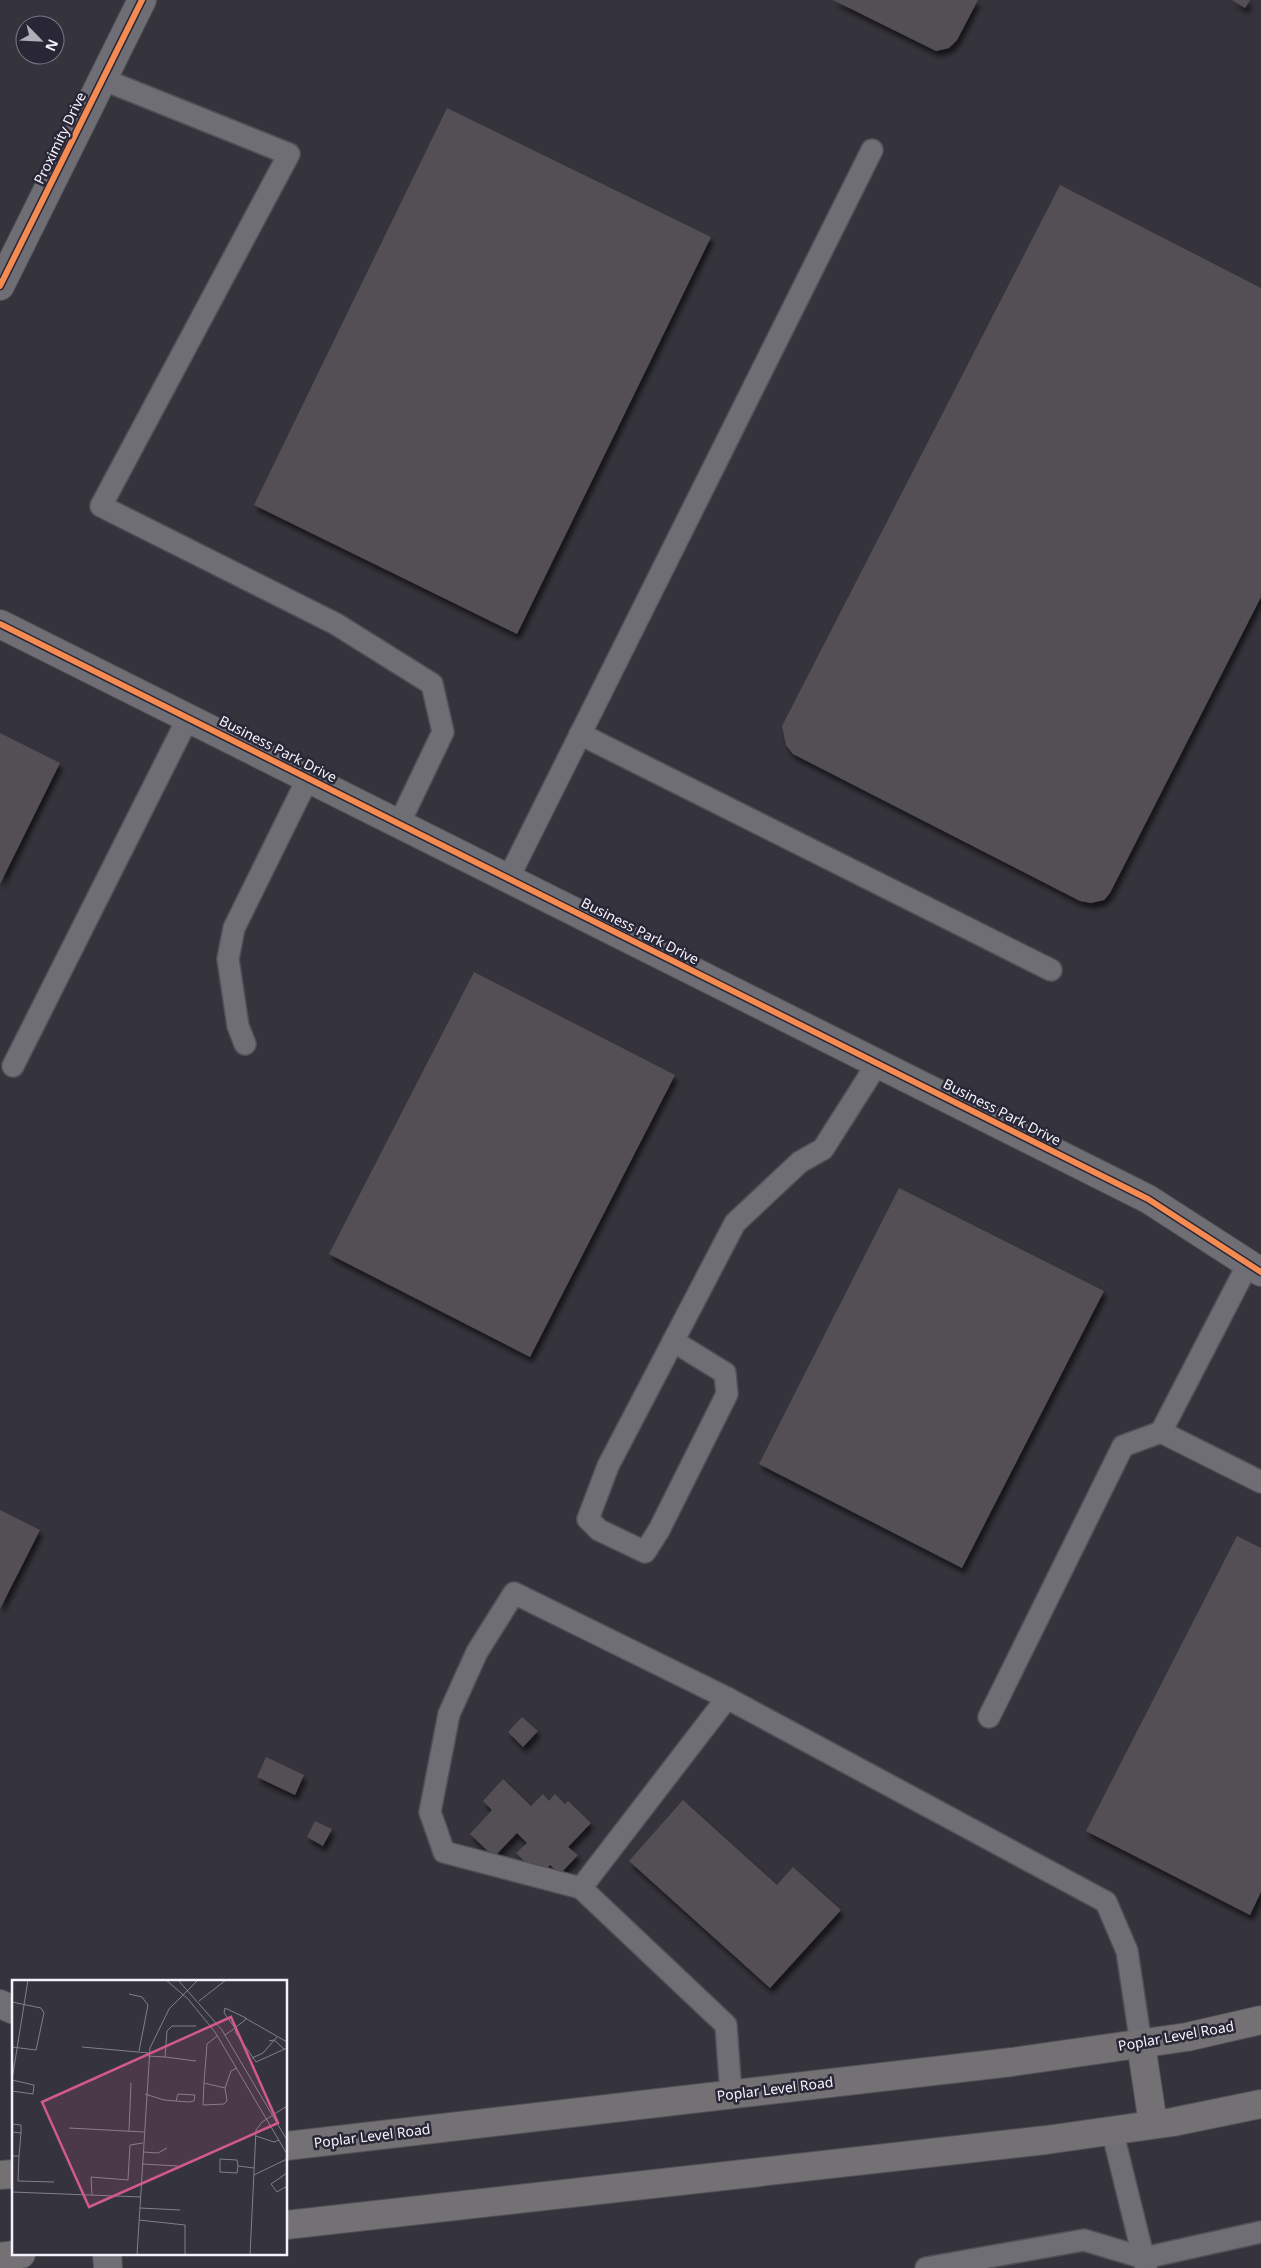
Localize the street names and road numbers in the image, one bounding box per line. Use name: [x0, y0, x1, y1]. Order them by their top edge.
street label: Proximity Drive: [29, 88, 90, 187]
street label: Business Park Drive: [216, 711, 340, 786]
street label: Business Park Drive: [578, 893, 702, 968]
street label: Business Park Drive: [940, 1074, 1064, 1149]
street label: Poplar Level Road: [1117, 2016, 1235, 2055]
street label: Poplar Level Road: [716, 2072, 834, 2105]
street label: Poplar Level Road: [313, 2119, 431, 2152]

